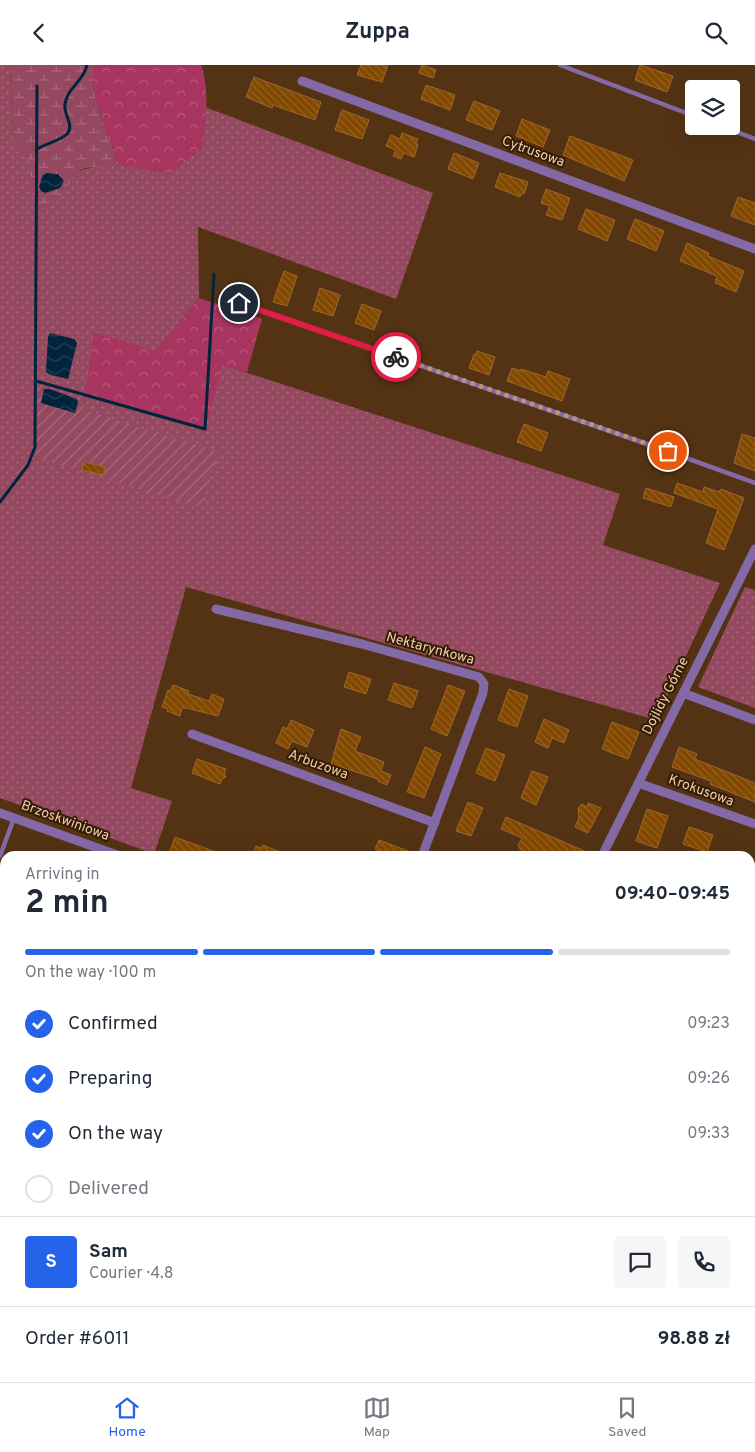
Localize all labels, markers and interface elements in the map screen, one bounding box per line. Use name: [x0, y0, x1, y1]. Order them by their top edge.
icon: back: [25, 19, 53, 47]
text: Zuppa: [345, 19, 410, 46]
icon: search: [702, 19, 730, 47]
map controls: [685, 80, 740, 135]
button: layers: [685, 80, 740, 135]
street label: Cytrusowa: [499, 133, 567, 171]
pin: [218, 282, 260, 324]
icon: home: [225, 289, 253, 317]
courier: [371, 332, 421, 382]
icon: bike: [382, 343, 410, 371]
pin: [647, 430, 689, 472]
icon: bag: [654, 437, 682, 465]
street label: Nektarynkowa: [384, 629, 476, 669]
street label: Dojlidy Górne: [639, 654, 693, 738]
street label: Arbuzowa: [286, 746, 350, 784]
street label: Krokusowa: [666, 771, 736, 811]
street label: Brzoskwiniowa: [18, 797, 112, 845]
text: Arriving in: [25, 865, 100, 885]
text: 09:40–09:45: [614, 882, 730, 906]
text: 2 min: [25, 884, 109, 924]
text: On the way · 100 m: [25, 963, 156, 983]
icon: check: [25, 1010, 53, 1038]
text: Confirmed: [68, 1012, 158, 1036]
text: 09:23: [687, 1014, 730, 1034]
icon: check: [25, 1065, 53, 1093]
text: Preparing: [68, 1067, 152, 1091]
text: 09:26: [687, 1069, 730, 1089]
icon: check: [25, 1120, 53, 1148]
text: On the way: [68, 1122, 163, 1146]
text: 09:33: [687, 1124, 730, 1144]
text: Delivered: [68, 1177, 149, 1201]
button: chat: [614, 1236, 666, 1288]
button: phone: [678, 1236, 730, 1288]
text: Sam: [89, 1240, 128, 1264]
text: S: [45, 1250, 57, 1274]
text: Courier · 4.8: [89, 1264, 173, 1284]
text: Order #6011: [25, 1327, 130, 1351]
text: 98.88 zł: [658, 1327, 730, 1351]
tab: Home: [109, 1394, 146, 1441]
tab: Map: [363, 1394, 391, 1441]
tab: Saved: [608, 1394, 646, 1441]

